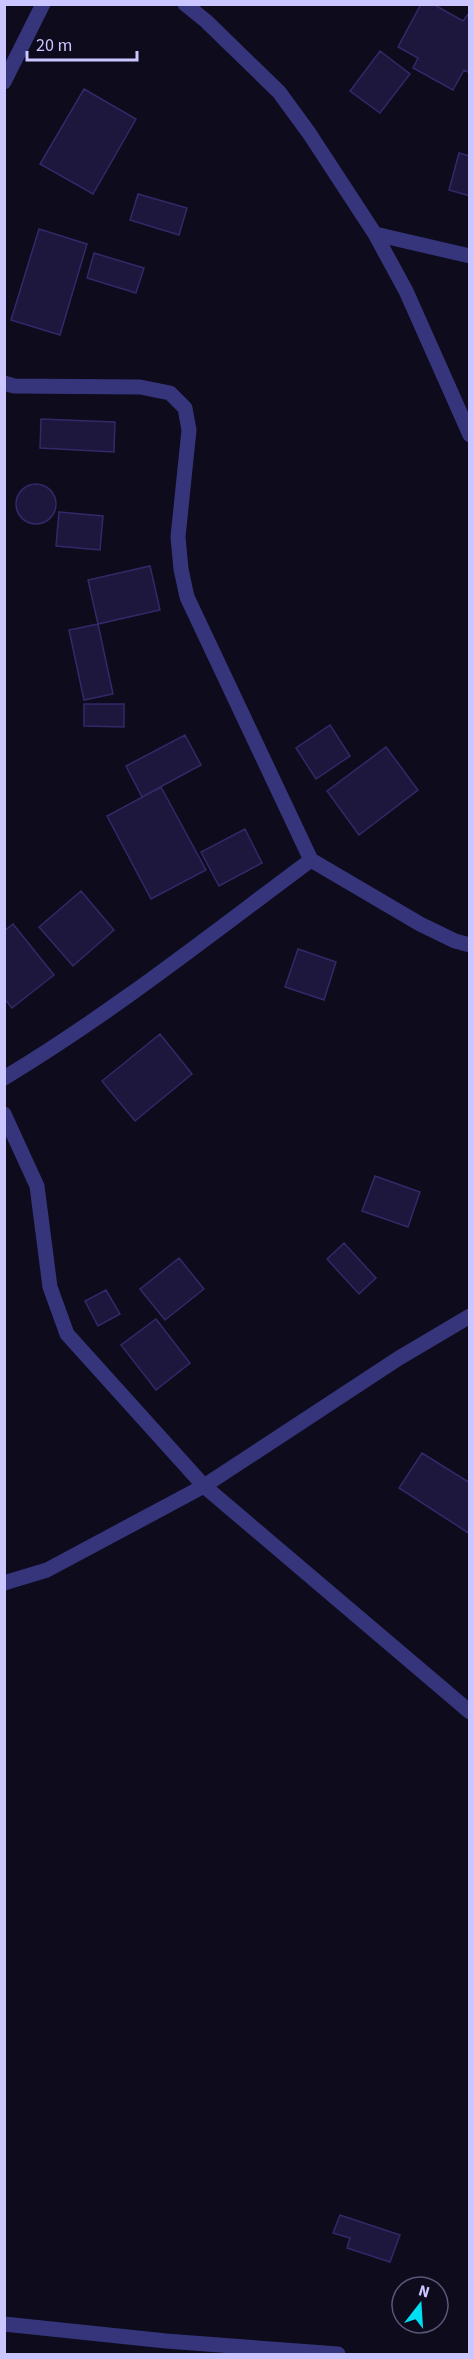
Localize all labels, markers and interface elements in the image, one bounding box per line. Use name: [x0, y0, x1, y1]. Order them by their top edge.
scale bar: [27, 24, 136, 62]
text: 20 m: [36, 33, 72, 58]
north arrow: [390, 2275, 450, 2335]
text: N: [416, 2280, 432, 2304]

